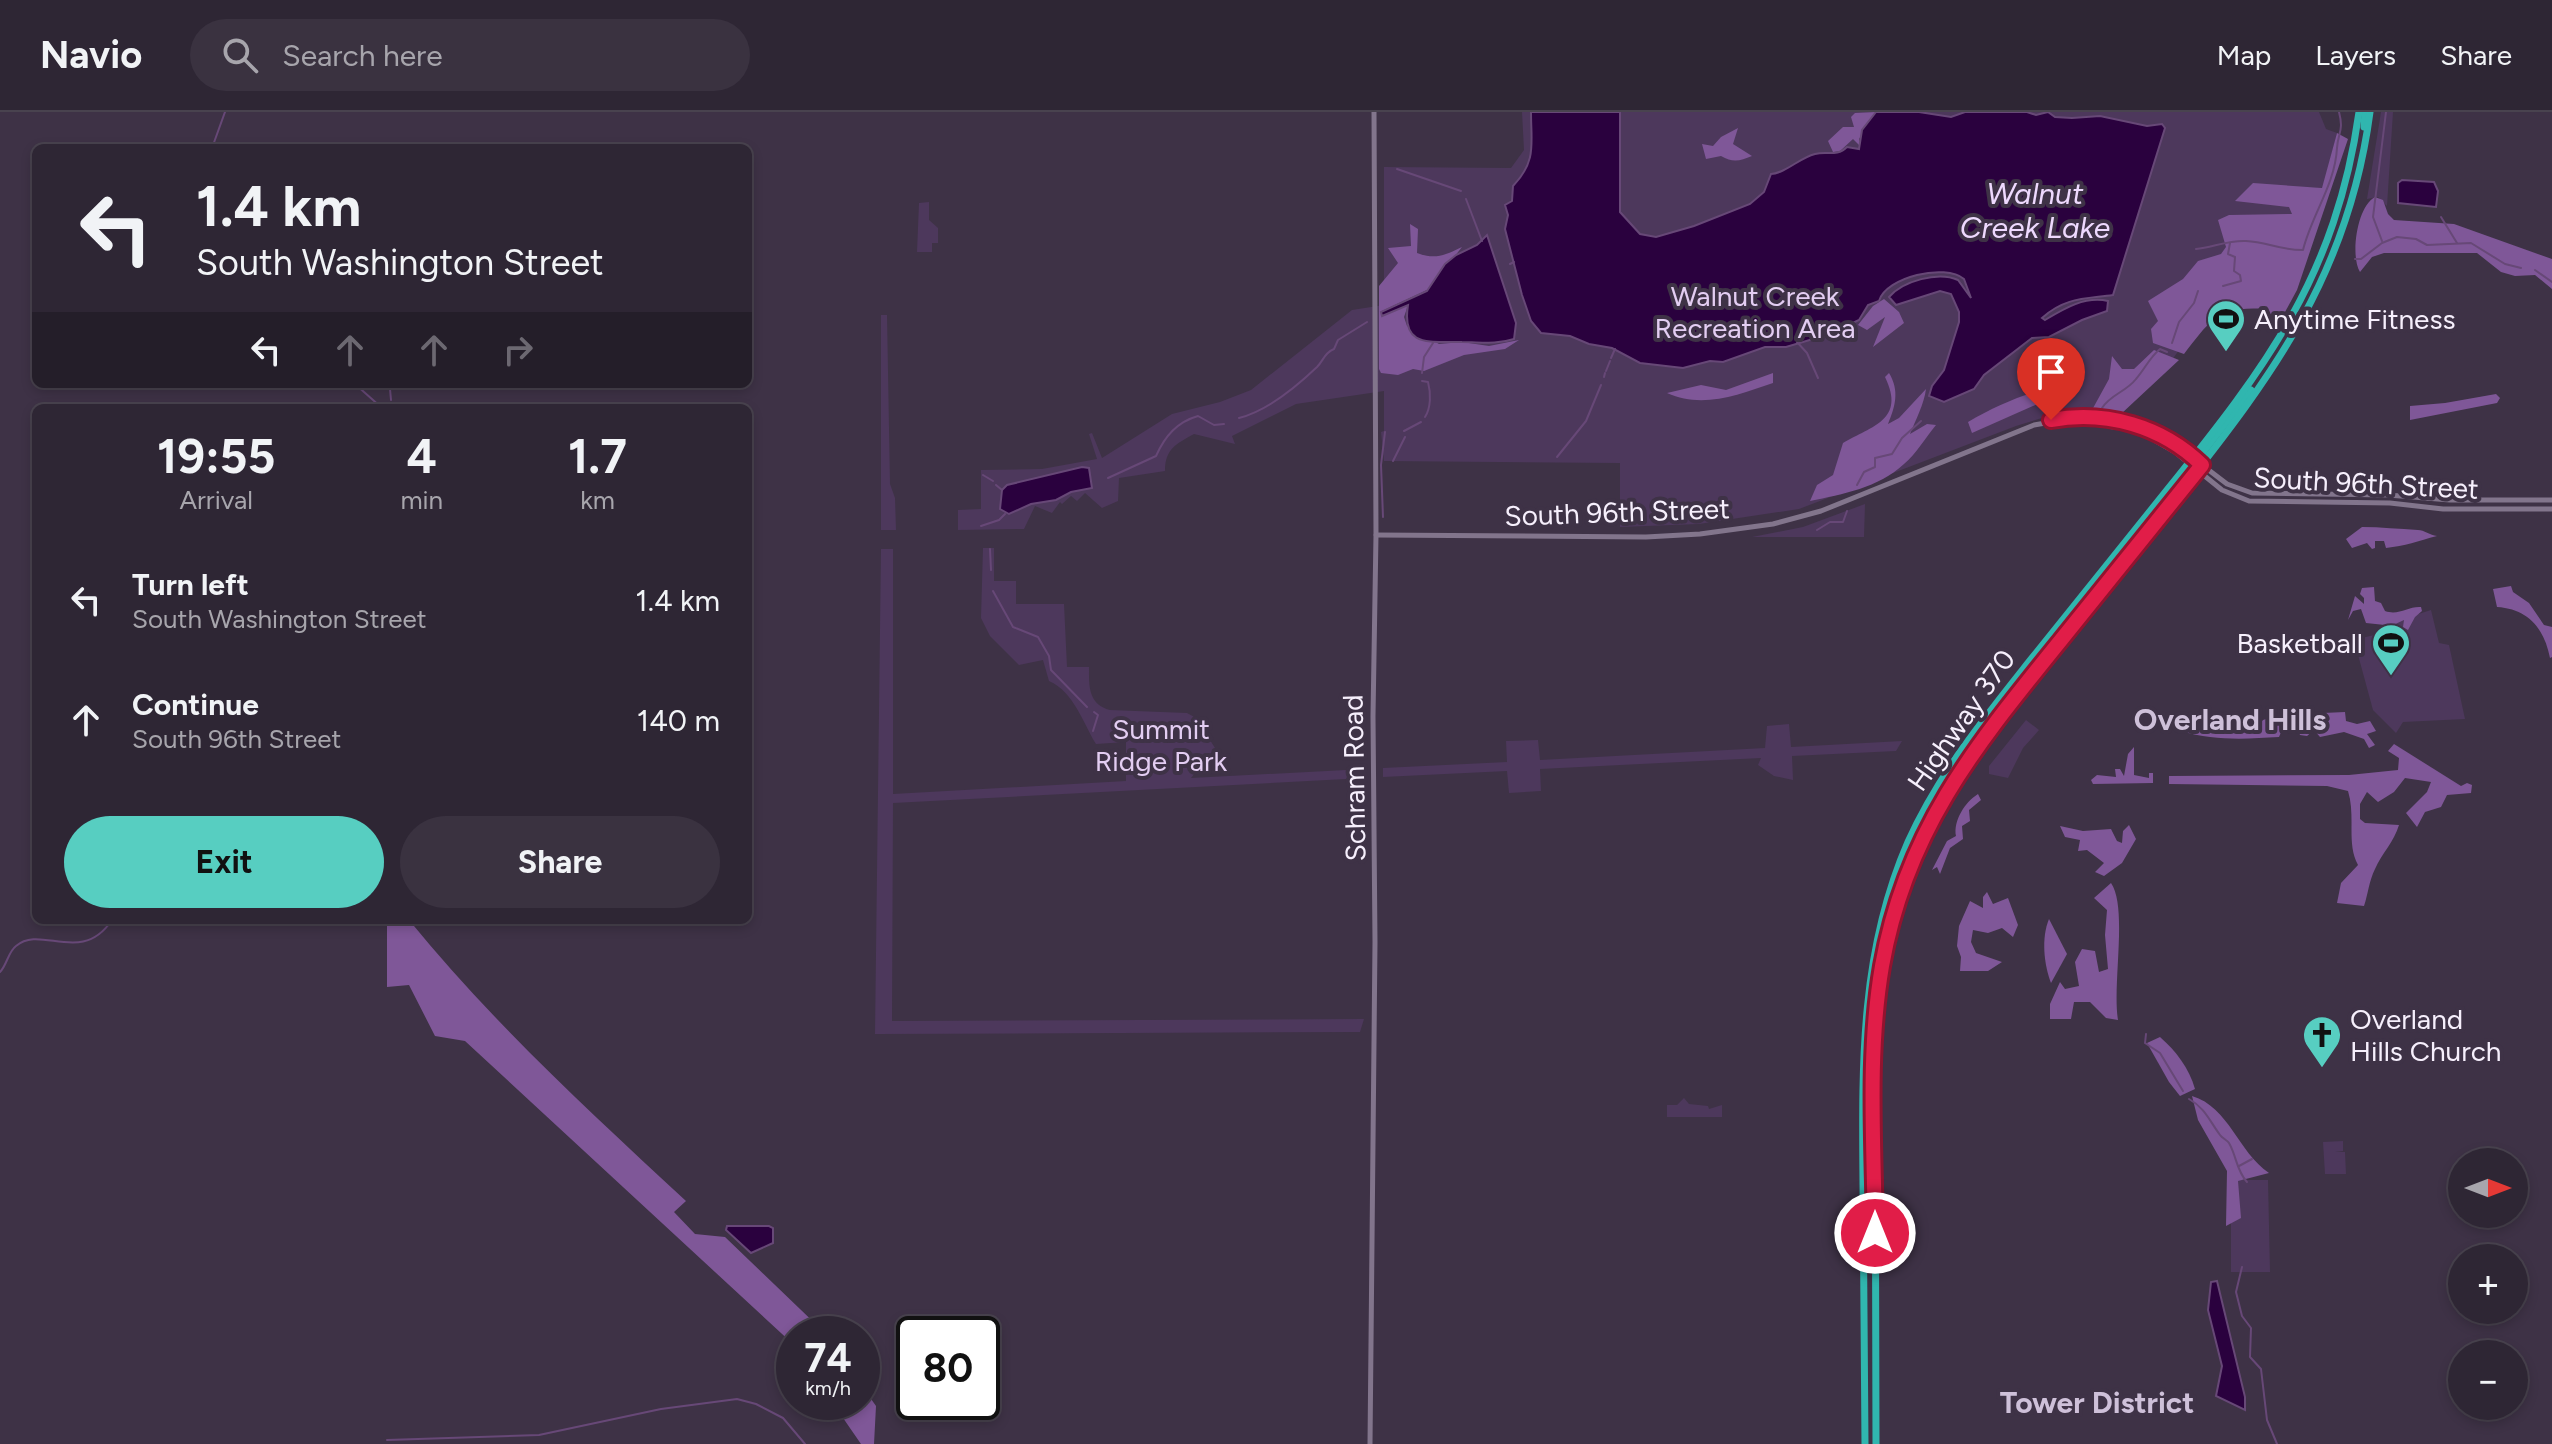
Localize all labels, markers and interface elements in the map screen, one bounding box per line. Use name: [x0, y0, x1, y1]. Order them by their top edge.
search box: [190, 19, 750, 91]
text: Navio: [40, 32, 142, 78]
icon: search: [218, 33, 262, 77]
text: Search here: [282, 37, 443, 74]
text: Map: [2217, 38, 2271, 72]
text: Layers: [2315, 38, 2396, 72]
text: Share: [2440, 38, 2512, 72]
text: 1.4 km: [196, 173, 361, 240]
water label: Walnut Creek Lake: [1960, 175, 2110, 246]
icon: left: [64, 176, 168, 280]
text: South Washington Street: [196, 241, 604, 284]
park label: Walnut Creek Recreation Area: [1655, 279, 1855, 345]
sports icon: Anytime Fitness: [2205, 298, 2247, 353]
place label: Anytime Fitness: [2254, 302, 2456, 336]
icon: left: [244, 328, 288, 372]
icon: ahead: [328, 328, 372, 372]
icon: ahead: [412, 328, 456, 372]
icon: right: [496, 328, 540, 372]
pin: [2017, 338, 2085, 420]
icon: arrive: [2029, 350, 2073, 394]
text: 19:55: [157, 427, 275, 485]
text: 4: [407, 427, 437, 485]
text: 1.7: [568, 427, 627, 485]
street label: South 96th Street: [2253, 460, 2479, 506]
text: Arrival: [179, 484, 253, 516]
text: min: [400, 484, 443, 516]
text: km: [580, 484, 615, 516]
street label: South 96th Street: [1504, 491, 1730, 533]
text: Turn left: [132, 566, 249, 603]
icon: left: [64, 578, 108, 622]
text: 1.4 km: [635, 582, 720, 619]
text: South Washington Street: [132, 603, 426, 635]
sports icon: Basketball: [2370, 622, 2412, 677]
place label: Basketball: [2236, 626, 2363, 660]
street label: Highway 370: [1900, 643, 2022, 797]
text: Continue: [132, 686, 259, 723]
street label: Schram Road: [1336, 694, 1372, 862]
icon: ahead: [64, 698, 108, 742]
district label: Overland Hills: [2134, 701, 2326, 738]
text: 140 m: [637, 702, 720, 739]
park label: Summit Ridge Park: [1095, 712, 1228, 778]
text: South 96th Street: [132, 723, 341, 755]
button: Exit: [64, 816, 384, 908]
button: Share: [400, 816, 720, 908]
place label: Overland Hills Church: [2350, 1002, 2501, 1068]
church icon: Overland Hills Church: [2301, 1014, 2343, 1069]
north arrow: [2448, 1148, 2528, 1228]
map controls: [2448, 1148, 2528, 1420]
position arrow: [1833, 1191, 1917, 1275]
button: +: [2448, 1244, 2528, 1324]
speed limit sign: 80: [896, 1316, 1000, 1420]
text: 74: [804, 1334, 852, 1382]
button: −: [2448, 1340, 2528, 1420]
text: km/h: [805, 1376, 851, 1400]
district label: Tower District: [2000, 1384, 2194, 1421]

